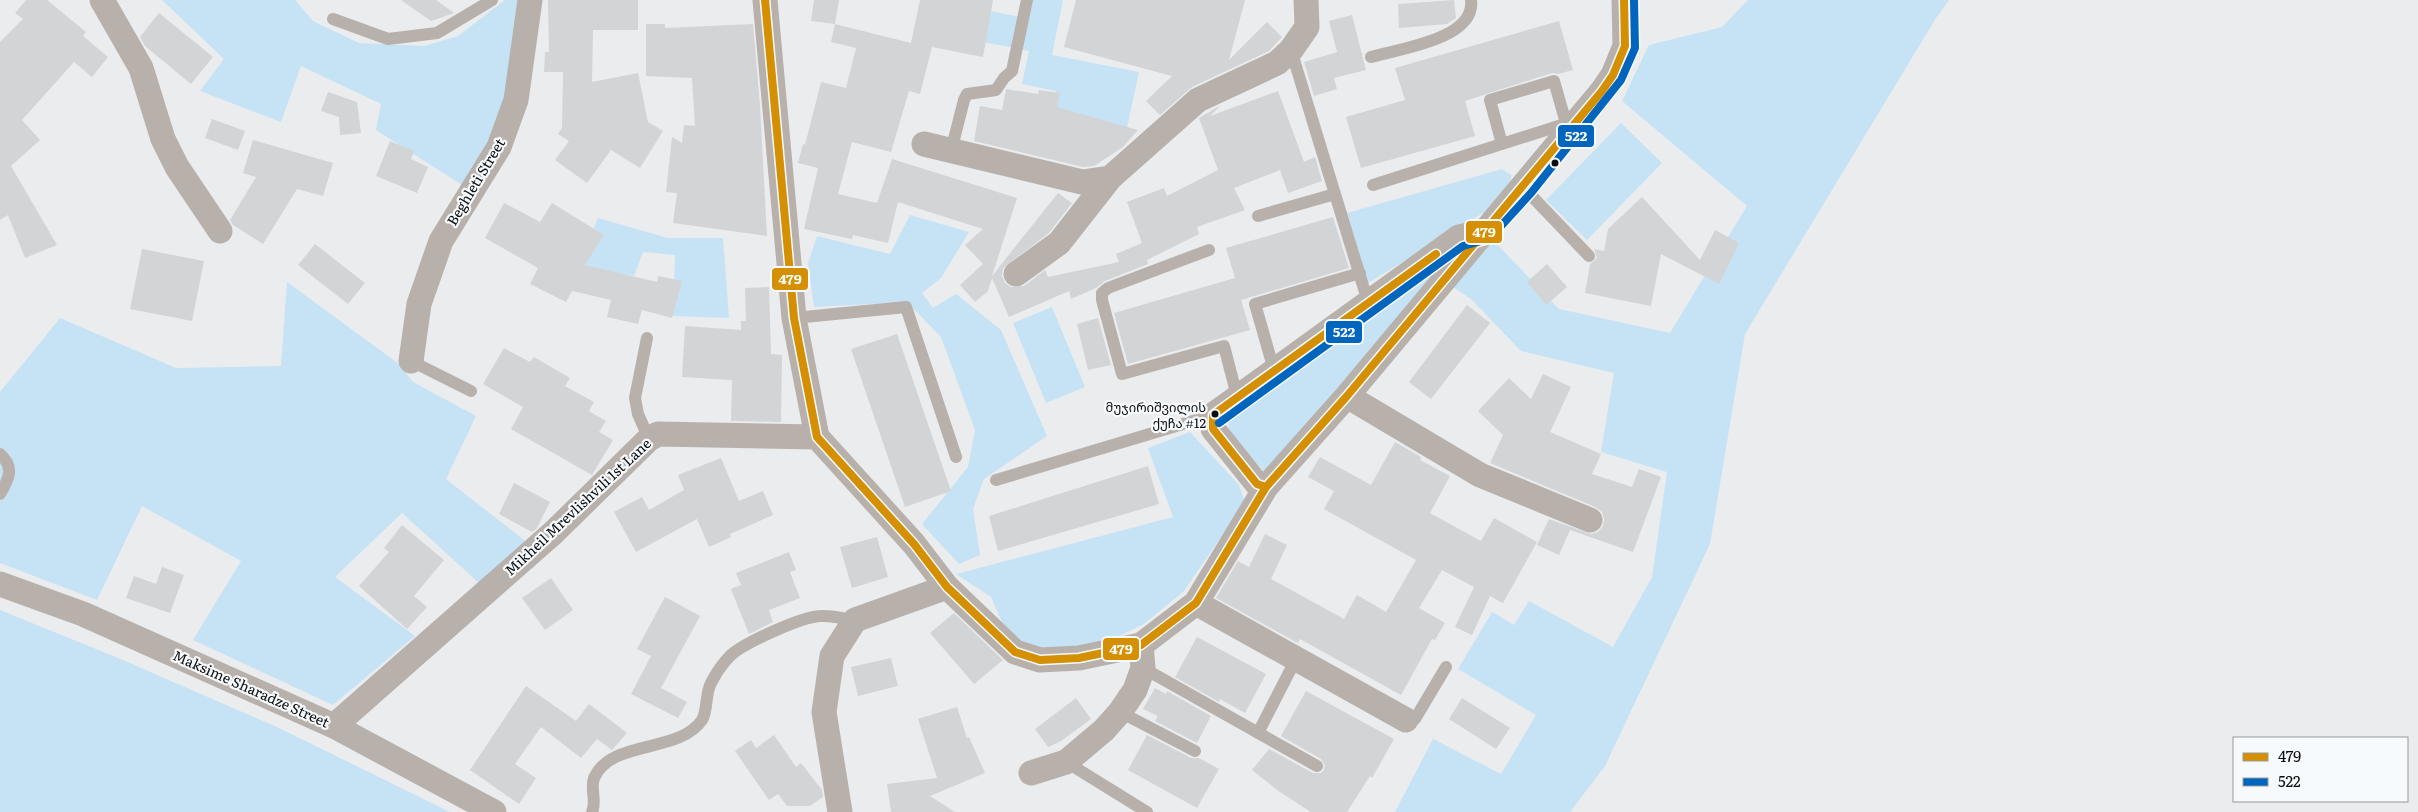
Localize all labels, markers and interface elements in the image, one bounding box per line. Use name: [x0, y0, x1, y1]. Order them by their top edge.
line badge: 522: [1557, 124, 1595, 148]
text: 522: [1565, 125, 1588, 145]
street label: Beghleti Street: [441, 134, 509, 229]
unlabelled marker: [1550, 158, 1560, 168]
line badge: 479: [1465, 220, 1503, 244]
text: 479: [1472, 221, 1496, 241]
line badge: 479: [771, 267, 809, 291]
text: 479: [778, 268, 802, 288]
line badge: 522: [1325, 320, 1363, 344]
text: 522: [1333, 321, 1356, 341]
place label: მუჯირიშვილის ქუჩა #12: [1106, 397, 1206, 432]
marker: მუჯირიშვილის ქუჩა #12: [1210, 409, 1220, 419]
street label: Mikheil Mrevlishvili 1st Lane: [500, 433, 655, 580]
line badge: 479: [1102, 637, 1140, 661]
text: 479: [1109, 638, 1133, 658]
street label: Maksime Sharadze Street: [170, 645, 333, 732]
legend: [2233, 737, 2408, 802]
text: 479: [2278, 744, 2301, 767]
text: 522: [2278, 769, 2301, 792]

